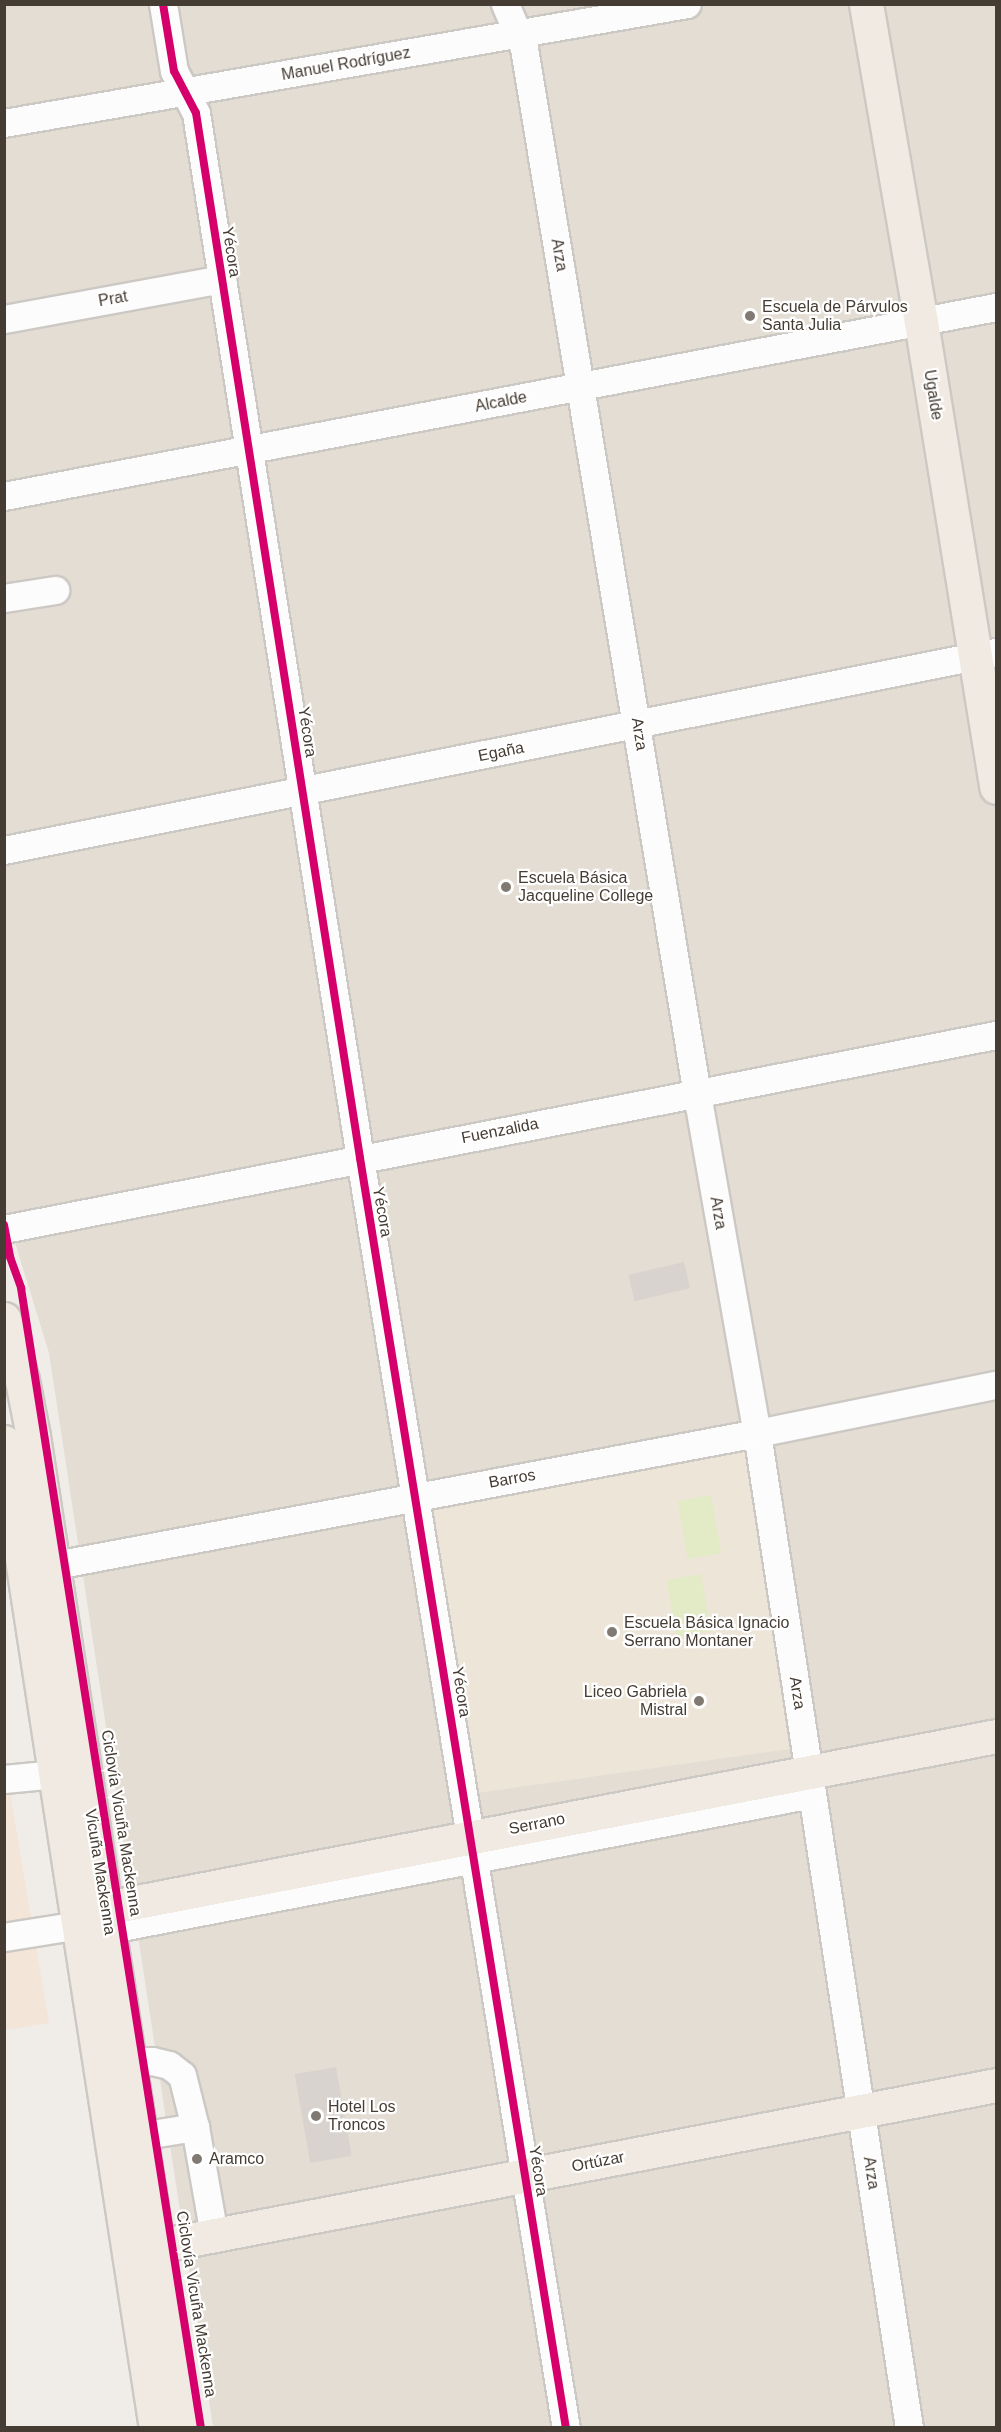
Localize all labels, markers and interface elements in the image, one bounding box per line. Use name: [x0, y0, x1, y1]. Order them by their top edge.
street label: Manuel Rodríguez: [280, 43, 412, 85]
street label: Yécora: [218, 225, 244, 279]
street label: Arza: [547, 237, 571, 273]
street label: Prat: [97, 287, 129, 311]
place label: Escuela de Párvulos Santa Julia: [762, 297, 908, 335]
marker: Escuela de Párvulos Santa Julia: [743, 309, 757, 323]
street label: Ugalde: [920, 368, 946, 422]
street label: Alcalde: [473, 388, 529, 416]
street label: Yécora: [294, 705, 320, 759]
street label: Arza: [627, 716, 651, 752]
street label: Egaña: [476, 738, 526, 766]
place label: Escuela Básica Jacqueline College: [518, 868, 653, 906]
marker: Escuela Básica Jacqueline College: [499, 880, 513, 894]
street label: Fuenzalida: [460, 1114, 540, 1148]
street label: Yécora: [368, 1185, 396, 1239]
street label: Arza: [706, 1195, 730, 1231]
street label: Barros: [487, 1465, 537, 1493]
place label: Escuela Básica Ignacio Serrano Montaner: [624, 1613, 789, 1651]
marker: Escuela Básica Ignacio Serrano Montaner: [605, 1625, 619, 1639]
street label: Yécora: [448, 1665, 474, 1719]
street label: Arza: [785, 1675, 809, 1711]
place label: Liceo Gabriela Mistral: [584, 1682, 687, 1720]
marker: Liceo Gabriela Mistral: [692, 1694, 706, 1708]
street label: Ciclovía Vicuña Mackenna: [97, 1729, 145, 1917]
street label: Vicuña Mackenna: [81, 1808, 119, 1936]
street label: Serrano: [507, 1809, 567, 1839]
place label: Hotel Los Troncos: [328, 2097, 396, 2135]
marker: Hotel Los Troncos: [309, 2109, 323, 2123]
street label: Yécora: [525, 2144, 551, 2198]
street label: Ortúzar: [570, 2147, 626, 2177]
place label: Aramco: [209, 2149, 264, 2169]
marker: Aramco: [190, 2152, 204, 2166]
street label: Arza: [859, 2155, 883, 2191]
street label: Ciclovía Vicuña Mackenna: [172, 2210, 220, 2398]

